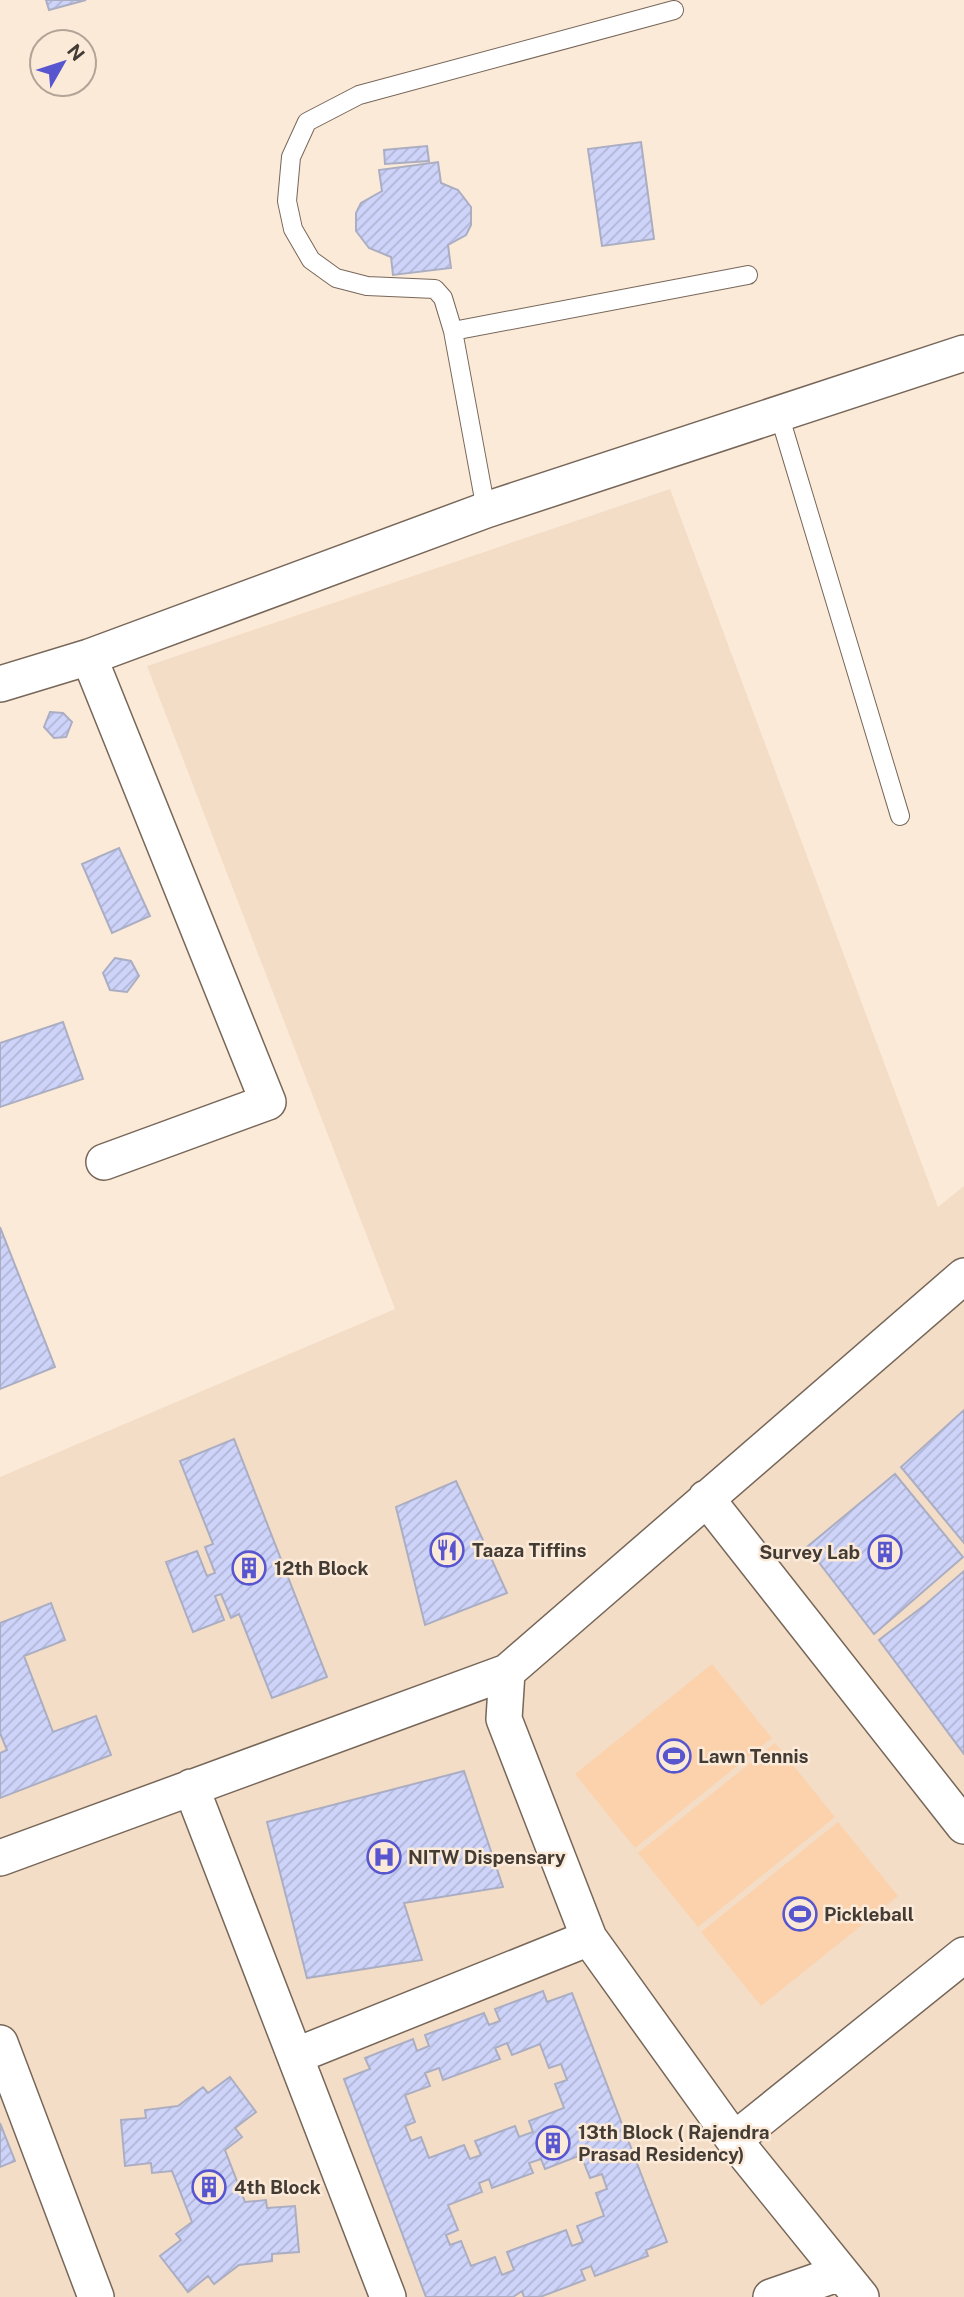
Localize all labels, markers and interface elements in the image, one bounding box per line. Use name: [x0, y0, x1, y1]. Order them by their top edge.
north arrow: [28, 28, 98, 98]
text: N: [63, 40, 89, 65]
restaurant icon: Taaza Tiffins: [428, 1531, 466, 1569]
building icon: Survey Lab: [866, 1533, 904, 1571]
place label: Taaza Tiffins: [472, 1539, 587, 1561]
place label: Survey Lab: [759, 1541, 860, 1563]
building icon: 12th Block: [230, 1549, 268, 1587]
place label: 12th Block: [274, 1557, 369, 1579]
sports icon: Lawn Tennis: [655, 1737, 693, 1775]
place label: Lawn Tennis: [698, 1745, 809, 1767]
hospital icon: NITW Dispensary: [365, 1838, 403, 1876]
place label: NITW Dispensary: [408, 1846, 566, 1868]
sports icon: Pickleball: [781, 1895, 819, 1933]
place label: Pickleball: [824, 1903, 914, 1925]
place label: 13th Block ( Rajendra Prasad Residency): [578, 2121, 770, 2165]
building icon: 13th Block ( Rajendra Prasad Residency): [534, 2124, 572, 2162]
building icon: 4th Block: [190, 2168, 228, 2206]
place label: 4th Block: [234, 2176, 321, 2198]

